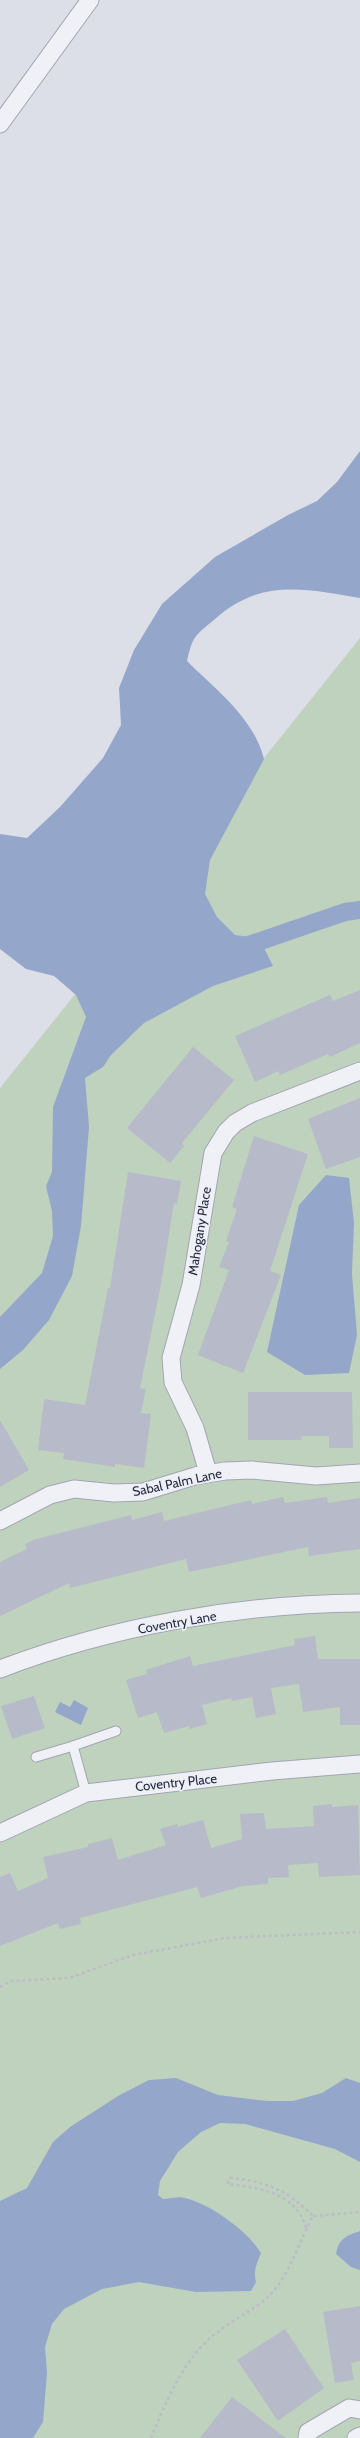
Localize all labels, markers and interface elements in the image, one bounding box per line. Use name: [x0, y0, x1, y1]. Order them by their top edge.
street label: Mahogany Place: [184, 1185, 214, 1276]
street label: Sabal Palm Lane: [131, 1465, 223, 1499]
street label: Coventry Lane: [136, 1607, 218, 1637]
street label: Coventry Place: [134, 1770, 218, 1794]

